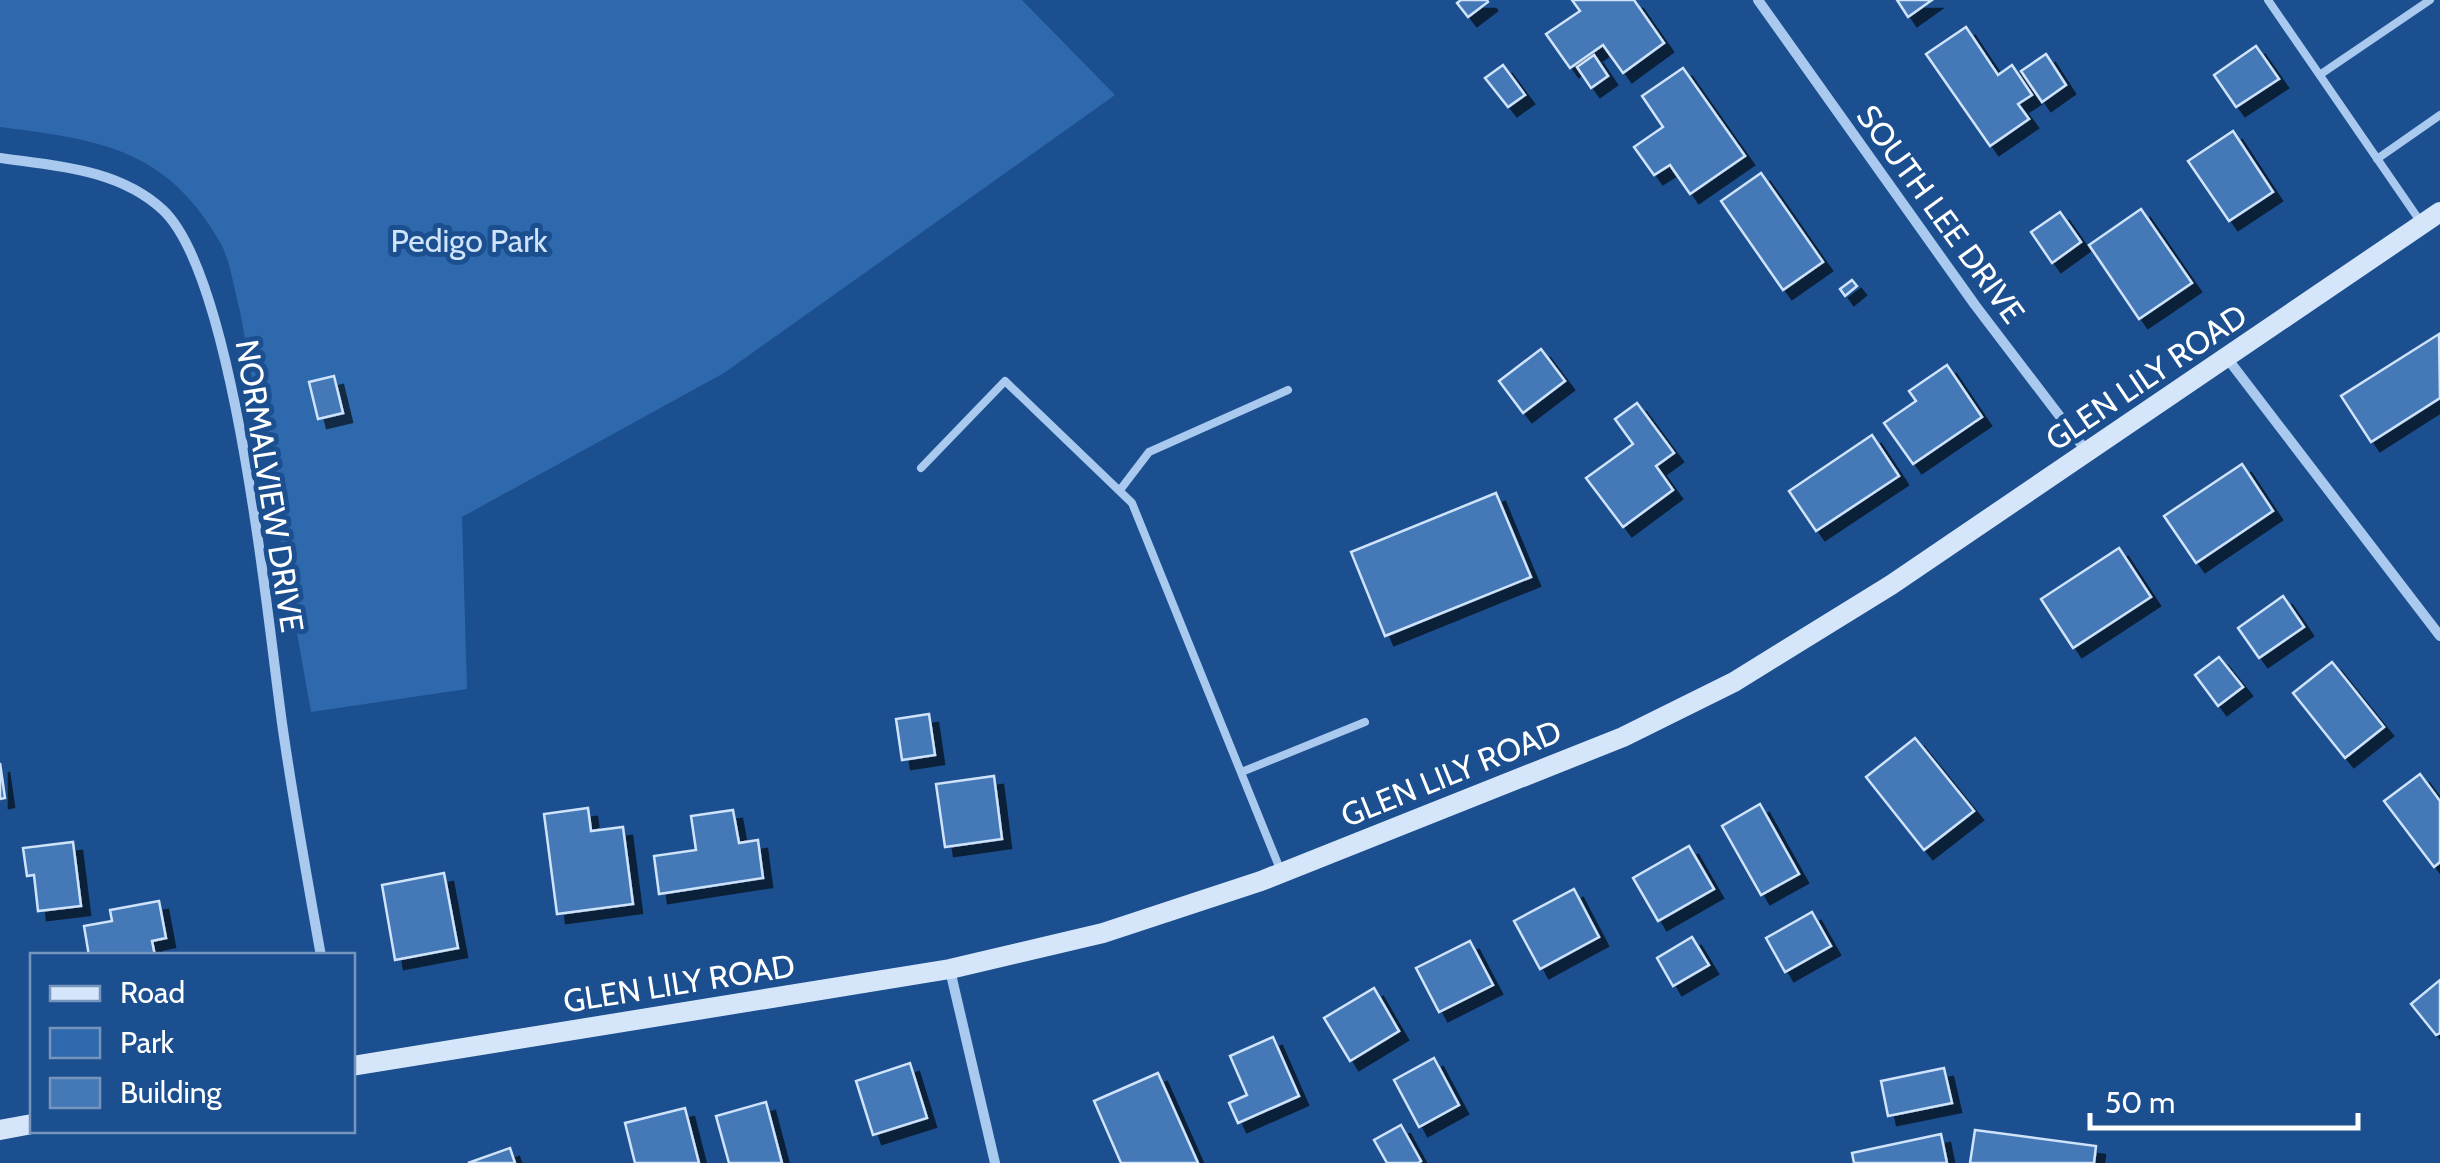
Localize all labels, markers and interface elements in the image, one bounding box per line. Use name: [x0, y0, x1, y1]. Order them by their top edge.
street label: SOUTH LEE DRIVE: [1849, 97, 2033, 331]
park label: Pedigo Park: [390, 221, 548, 260]
street label: GLEN LILY ROAD: [2038, 295, 2254, 459]
street label: NORMALVIEW DRIVE: [228, 337, 312, 635]
street label: GLEN LILY ROAD: [1335, 711, 1567, 835]
street label: GLEN LILY ROAD: [560, 945, 798, 1021]
legend: [30, 953, 355, 1133]
text: Road: [120, 974, 185, 1011]
text: Park: [120, 1024, 175, 1061]
scale bar: [2090, 1068, 2358, 1130]
text: Building: [120, 1074, 223, 1111]
text: 50 m: [2105, 1084, 2175, 1121]

